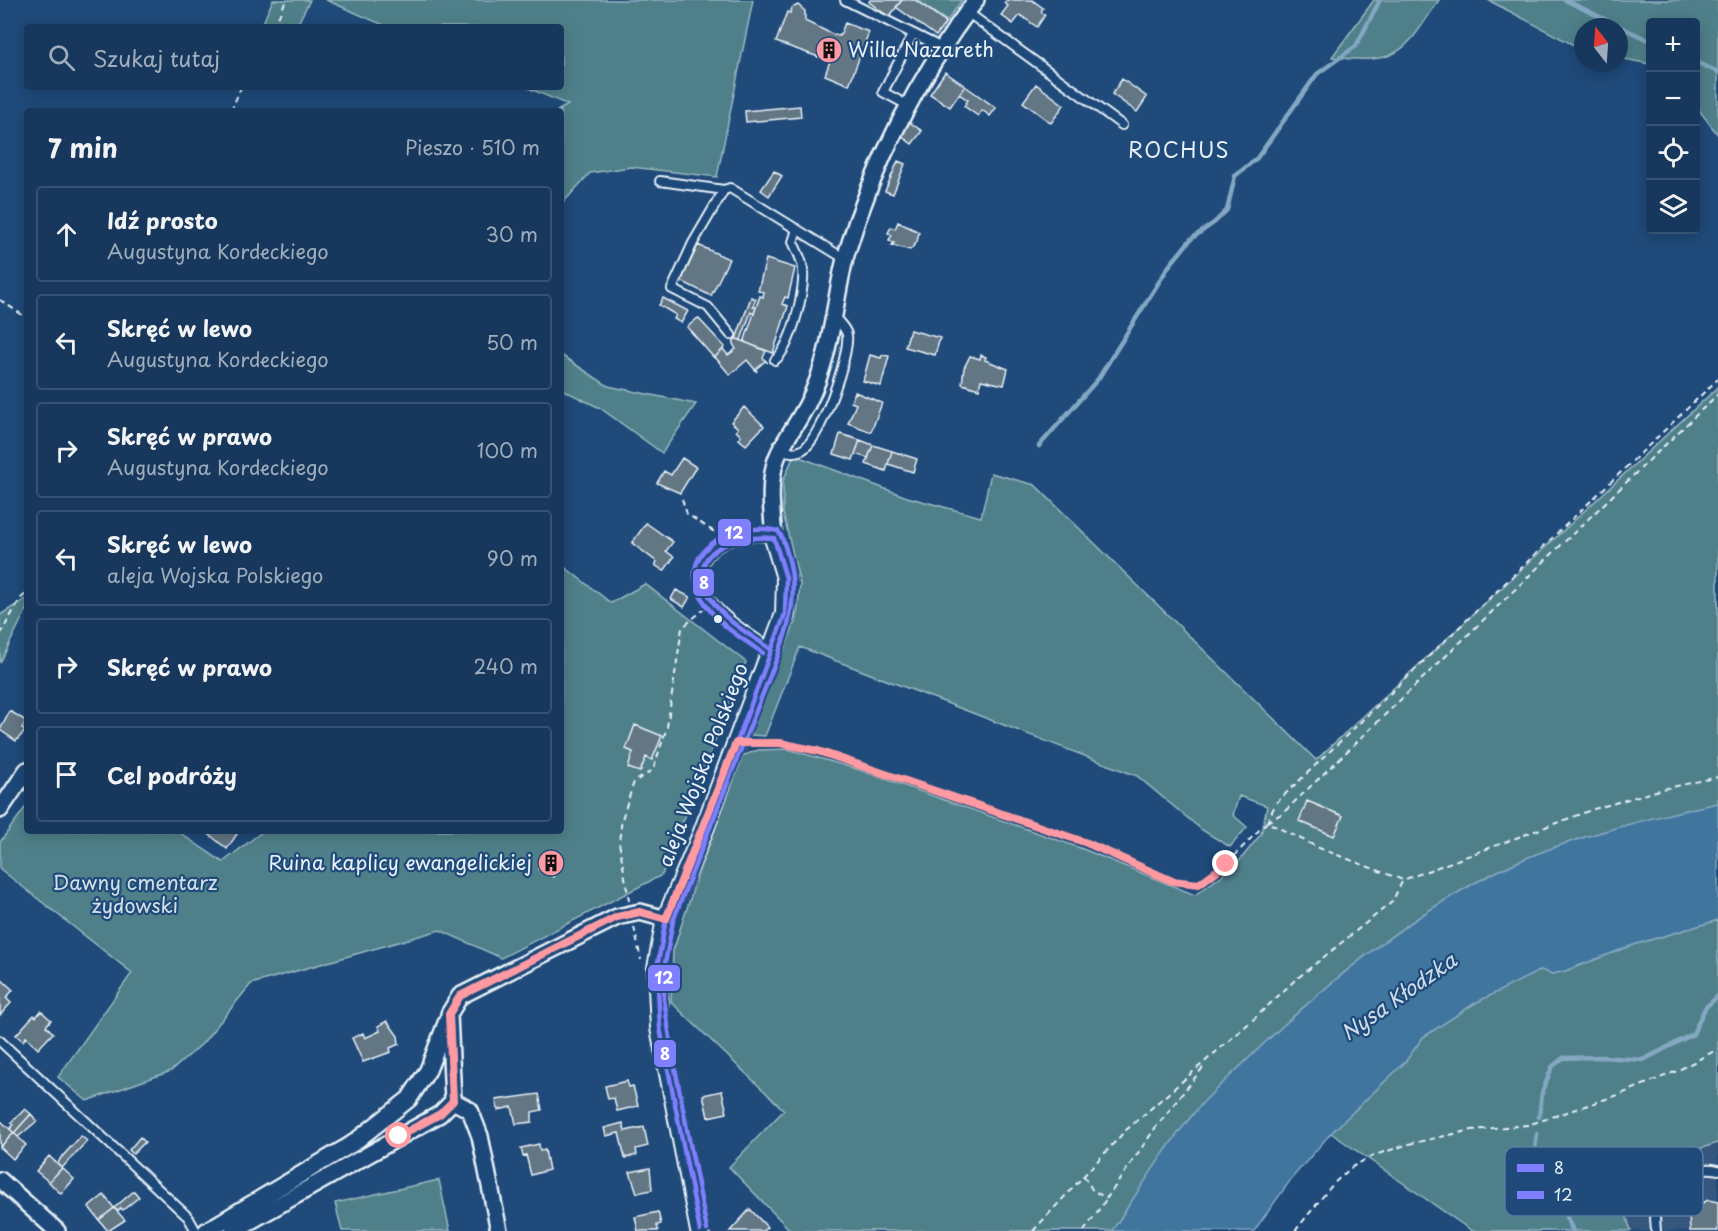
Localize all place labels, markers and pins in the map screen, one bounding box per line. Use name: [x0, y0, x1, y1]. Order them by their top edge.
place label: Willa Nazareth: [848, 34, 994, 64]
building icon: Willa Nazareth: [814, 35, 844, 65]
unlabelled marker: [712, 613, 724, 625]
place label: Ruina kaplicy ewangelickiej: [268, 847, 532, 877]
building icon: Ruina kaplicy ewangelickiej: [536, 848, 566, 878]

